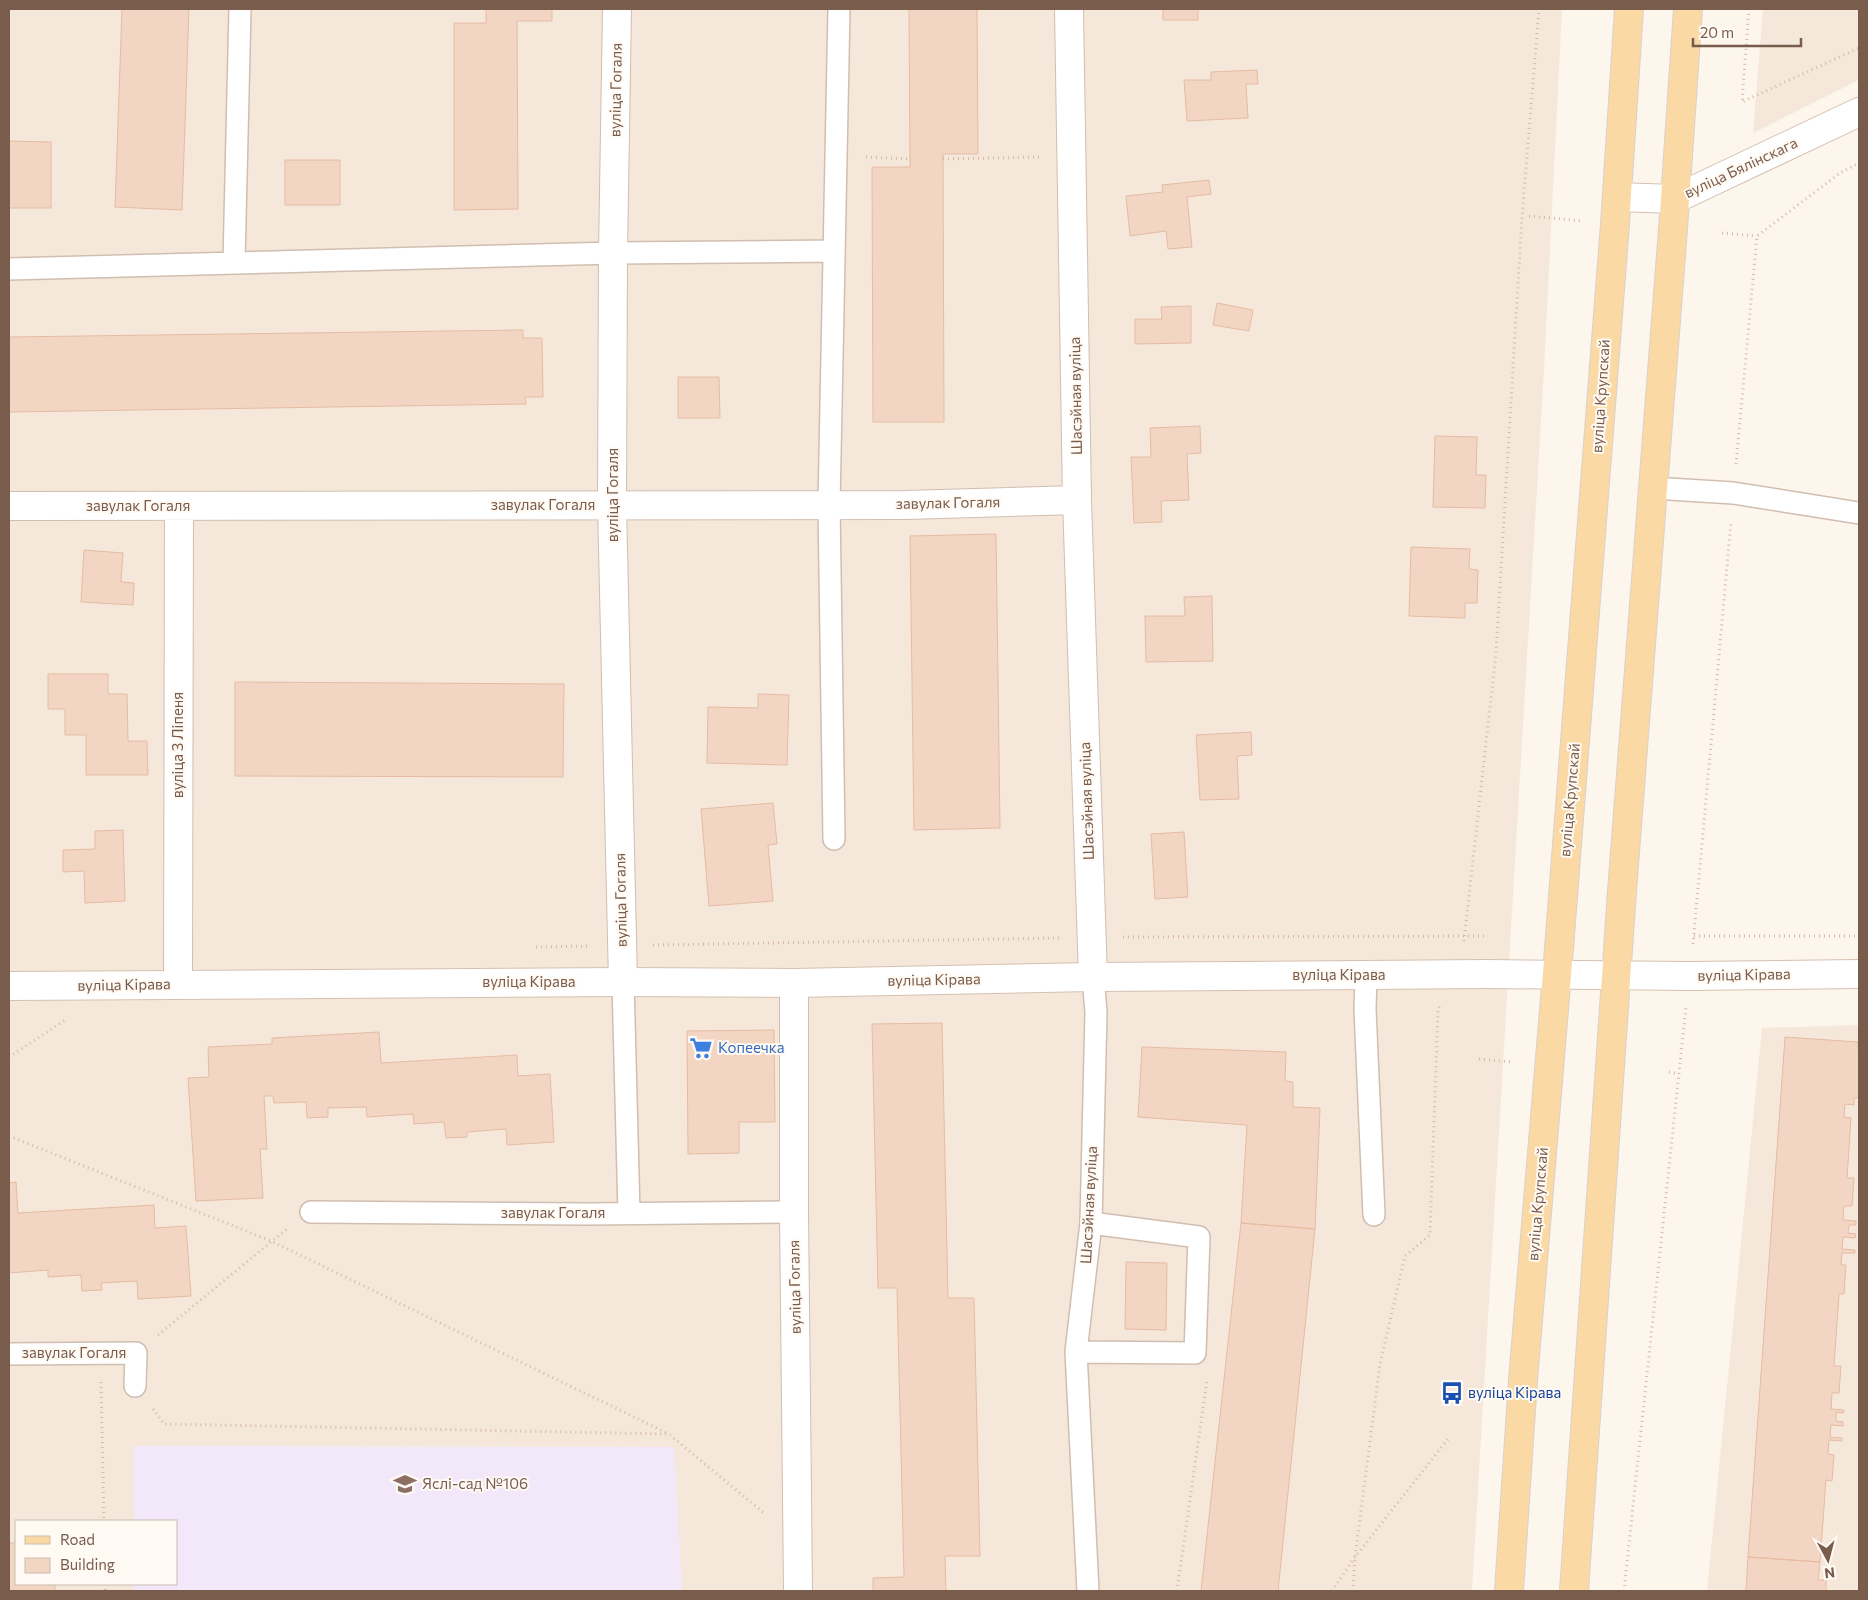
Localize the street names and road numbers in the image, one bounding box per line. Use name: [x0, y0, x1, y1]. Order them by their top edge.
street label: вуліца Гогаля: [605, 43, 625, 137]
street label: вуліца Бялінскага: [1681, 133, 1800, 201]
street label: Шасэйная вуліца: [1065, 337, 1085, 455]
street label: вуліца Крупскай: [1587, 339, 1613, 453]
street label: вуліца Гогаля: [603, 448, 621, 542]
street label: завулак Гогаля: [895, 492, 1000, 512]
street label: завулак Гогаля: [491, 495, 595, 513]
street label: завулак Гогаля: [86, 496, 190, 514]
street label: вуліца 3 Ліпеня: [168, 692, 186, 798]
street label: Шасэйная вуліца: [1075, 742, 1097, 860]
street label: вуліца Крупскай: [1555, 742, 1583, 857]
street label: вуліца Гогаля: [610, 853, 630, 947]
street label: вуліца Кірава: [1697, 964, 1791, 984]
street label: вуліца Кірава: [1292, 965, 1386, 983]
street label: вуліца Кірава: [887, 969, 981, 989]
street label: вуліца Кірава: [482, 972, 576, 990]
street label: вуліца Кірава: [77, 974, 171, 994]
street label: Шасэйная вуліца: [1076, 1145, 1100, 1264]
street label: вуліца Крупскай: [1523, 1146, 1551, 1261]
street label: завулак Гогаля: [501, 1203, 605, 1221]
street label: вуліца Гогаля: [784, 1240, 804, 1334]
street label: завулак Гогаля: [22, 1343, 126, 1361]

